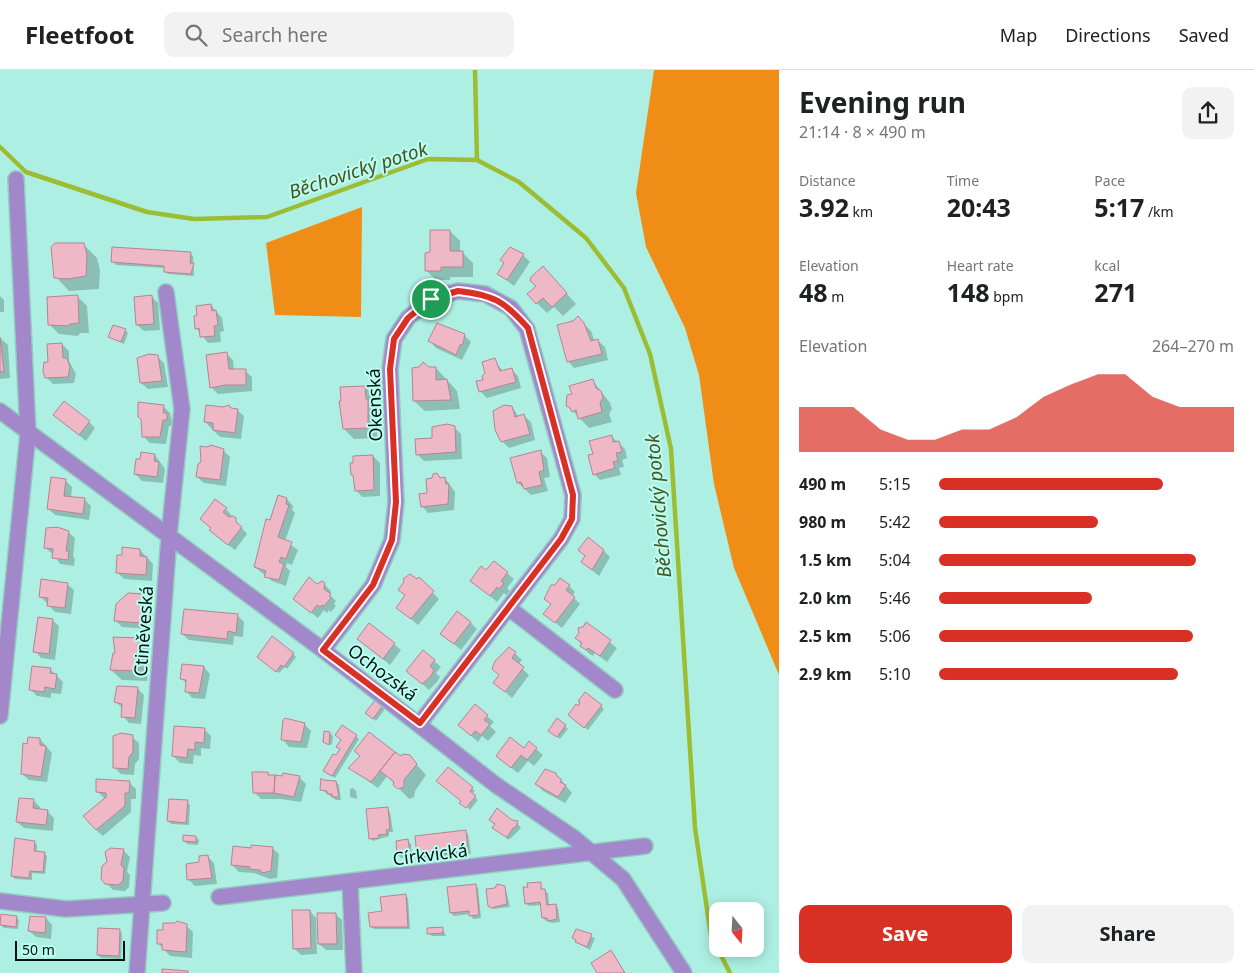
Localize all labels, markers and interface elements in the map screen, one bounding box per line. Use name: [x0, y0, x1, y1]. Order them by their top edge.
search box: [164, 12, 514, 57]
text: Fleetfoot: [25, 18, 134, 51]
icon: search: [182, 21, 210, 49]
text: Search here: [222, 22, 328, 48]
text: Map: [1000, 23, 1037, 47]
text: Directions: [1065, 23, 1151, 47]
text: Saved: [1179, 23, 1229, 47]
text: Evening run: [799, 83, 966, 121]
button: share: [1182, 87, 1234, 139]
text: 21:14 · 8 × 490 m: [799, 121, 926, 143]
water label: Běchovický potok: [285, 135, 431, 205]
text: Distance: [799, 171, 856, 190]
text: Time: [947, 171, 979, 190]
text: Pace: [1094, 171, 1125, 190]
text: 3.92: [799, 190, 849, 224]
text: 20:43: [947, 190, 1011, 224]
text: 5:17: [1094, 190, 1144, 224]
text: km: [849, 202, 873, 221]
text: /km: [1144, 202, 1174, 221]
text: Elevation: [799, 256, 859, 275]
text: Heart rate: [947, 256, 1014, 275]
text: kcal: [1094, 256, 1120, 275]
text: 48: [799, 275, 828, 309]
text: 148: [947, 275, 990, 309]
text: 271: [1094, 275, 1137, 309]
pin: [410, 278, 452, 320]
icon: arrive: [417, 285, 445, 313]
text: m: [828, 287, 844, 306]
text: bpm: [990, 287, 1024, 306]
text: Elevation: [799, 335, 867, 357]
text: 264–270 m: [1152, 335, 1234, 357]
street label: Okenská: [361, 368, 387, 442]
water label: Běchovický potok: [639, 432, 677, 579]
text: 490 m: [799, 473, 846, 495]
text: 5:15: [879, 473, 911, 495]
text: 980 m: [799, 511, 846, 533]
text: 5:42: [879, 511, 911, 533]
text: 1.5 km: [799, 549, 851, 571]
text: 5:04: [879, 549, 911, 571]
street label: Ctiněveská: [128, 585, 158, 677]
text: 2.0 km: [799, 587, 851, 609]
text: 5:46: [879, 587, 911, 609]
text: 2.5 km: [799, 625, 851, 647]
text: 5:06: [879, 625, 911, 647]
street label: Ochozská: [343, 638, 423, 706]
text: 2.9 km: [799, 663, 851, 685]
text: 5:10: [879, 663, 911, 685]
street label: Církvická: [391, 838, 469, 870]
north arrow: [709, 902, 764, 958]
map controls: [709, 902, 764, 957]
button: Save: [799, 905, 1012, 963]
button: Share: [1022, 905, 1234, 963]
scale bar: [15, 938, 125, 961]
text: 50 m: [22, 940, 55, 959]

